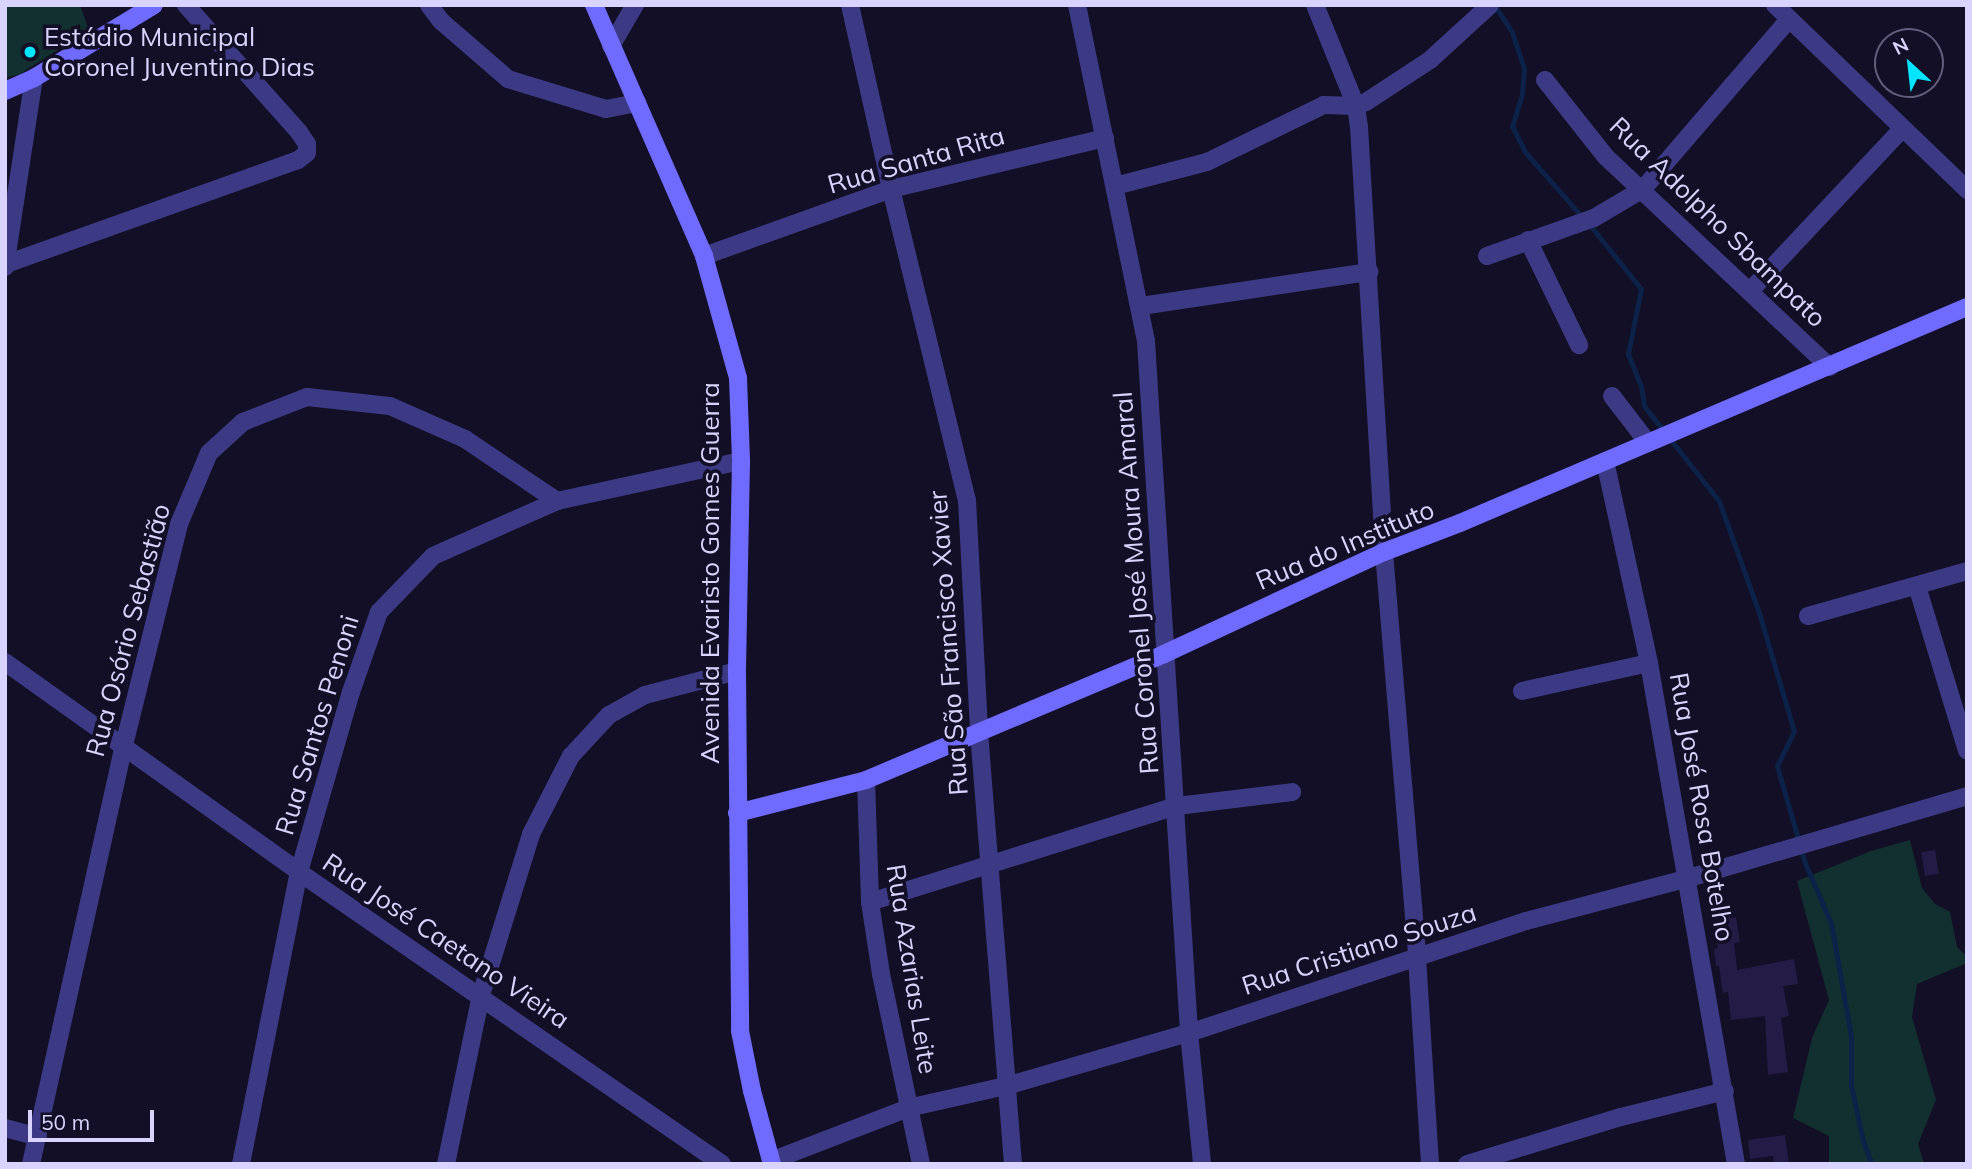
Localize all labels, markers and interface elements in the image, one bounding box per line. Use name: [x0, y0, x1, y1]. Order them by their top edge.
place label: Estádio Municipal Coronel Juventino Dias: [44, 21, 315, 82]
north arrow: [1874, 28, 1944, 98]
text: N: [1889, 32, 1912, 60]
marker: Estádio Municipal Coronel Juventino Dias: [22, 44, 38, 60]
street label: Rua Adolpho Sbampato: [1603, 111, 1833, 333]
street label: Rua Santa Rita: [824, 120, 1008, 200]
street label: Avenida Evaristo Gomes Guerra: [694, 382, 726, 764]
street label: Rua Coronel José Moura Amaral: [1107, 391, 1165, 775]
street label: Rua São Francisco Xavier: [922, 490, 974, 796]
street label: Rua do Instituto: [1251, 493, 1439, 597]
street label: Rua Osório Sebastião: [79, 500, 177, 760]
street label: Rua Santos Penoni: [269, 611, 365, 839]
street label: Rua José Rosa Botelho: [1663, 670, 1741, 944]
street label: Rua José Caetano Vieira: [317, 847, 575, 1035]
street label: Rua Azarias Leite: [880, 862, 944, 1076]
street label: Rua Cristiano Souza: [1238, 896, 1480, 1002]
scale bar: [32, 1096, 158, 1140]
text: 50 m: [41, 1109, 90, 1135]

